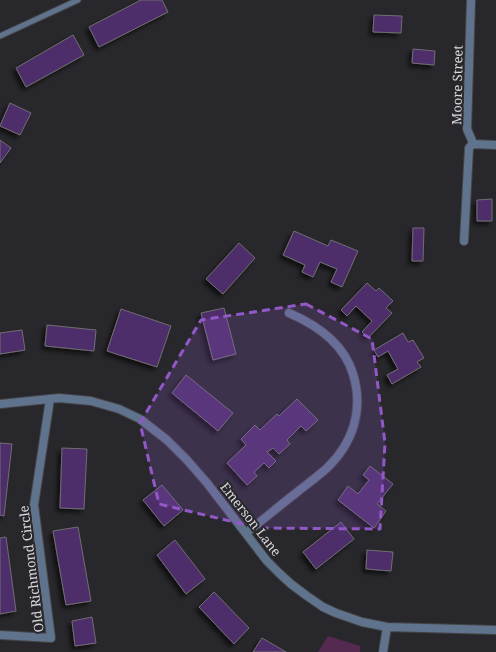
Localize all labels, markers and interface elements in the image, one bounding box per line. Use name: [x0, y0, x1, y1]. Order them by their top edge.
street label: Moore Street: [447, 44, 467, 125]
street label: Emerson Lane: [216, 478, 286, 560]
street label: Old Richmond Circle: [14, 505, 48, 633]

